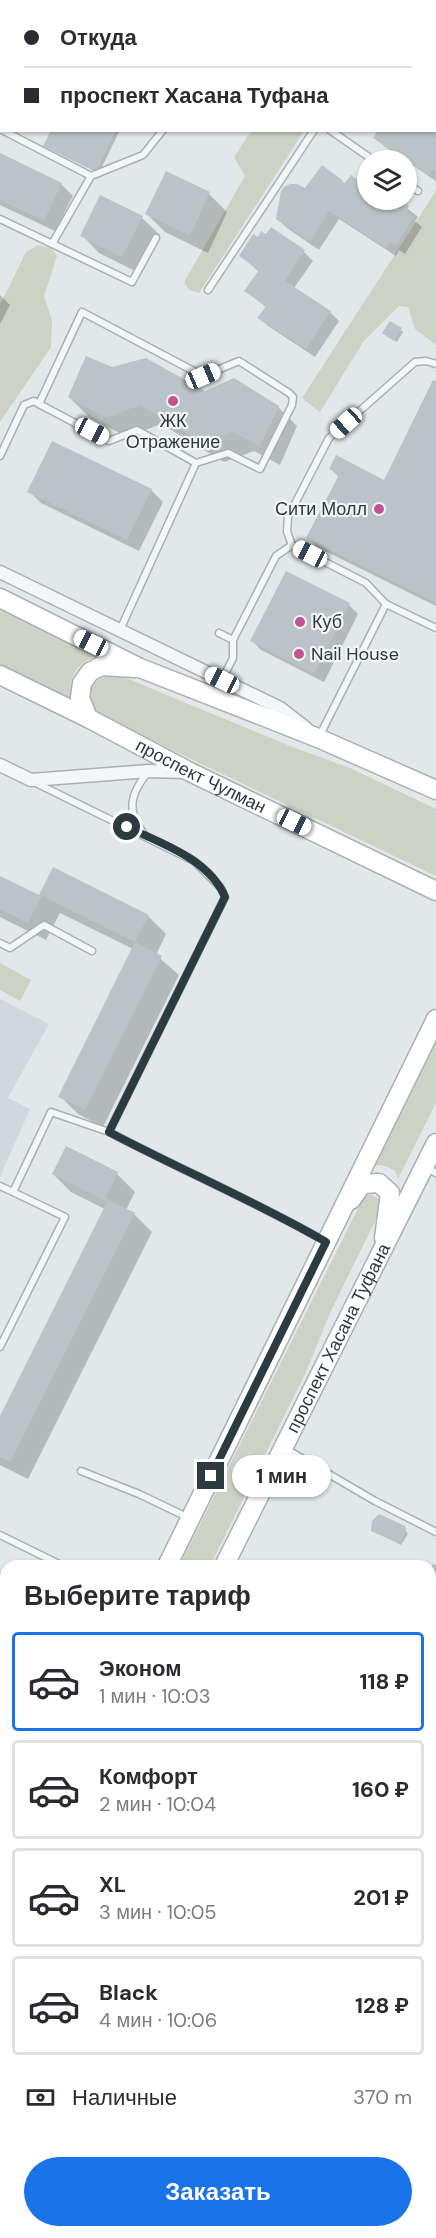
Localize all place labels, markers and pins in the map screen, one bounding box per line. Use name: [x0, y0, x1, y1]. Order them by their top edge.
marker: ЖК Отражение: [166, 394, 180, 408]
place label: ЖК Отражение: [126, 409, 220, 454]
place label: Сити Молл: [275, 497, 367, 521]
marker: Сити Молл: [372, 502, 386, 516]
place label: Куб: [312, 610, 342, 634]
marker: Куб: [293, 615, 307, 629]
place label: Nail House: [311, 642, 399, 666]
marker: Nail House: [292, 647, 306, 661]

